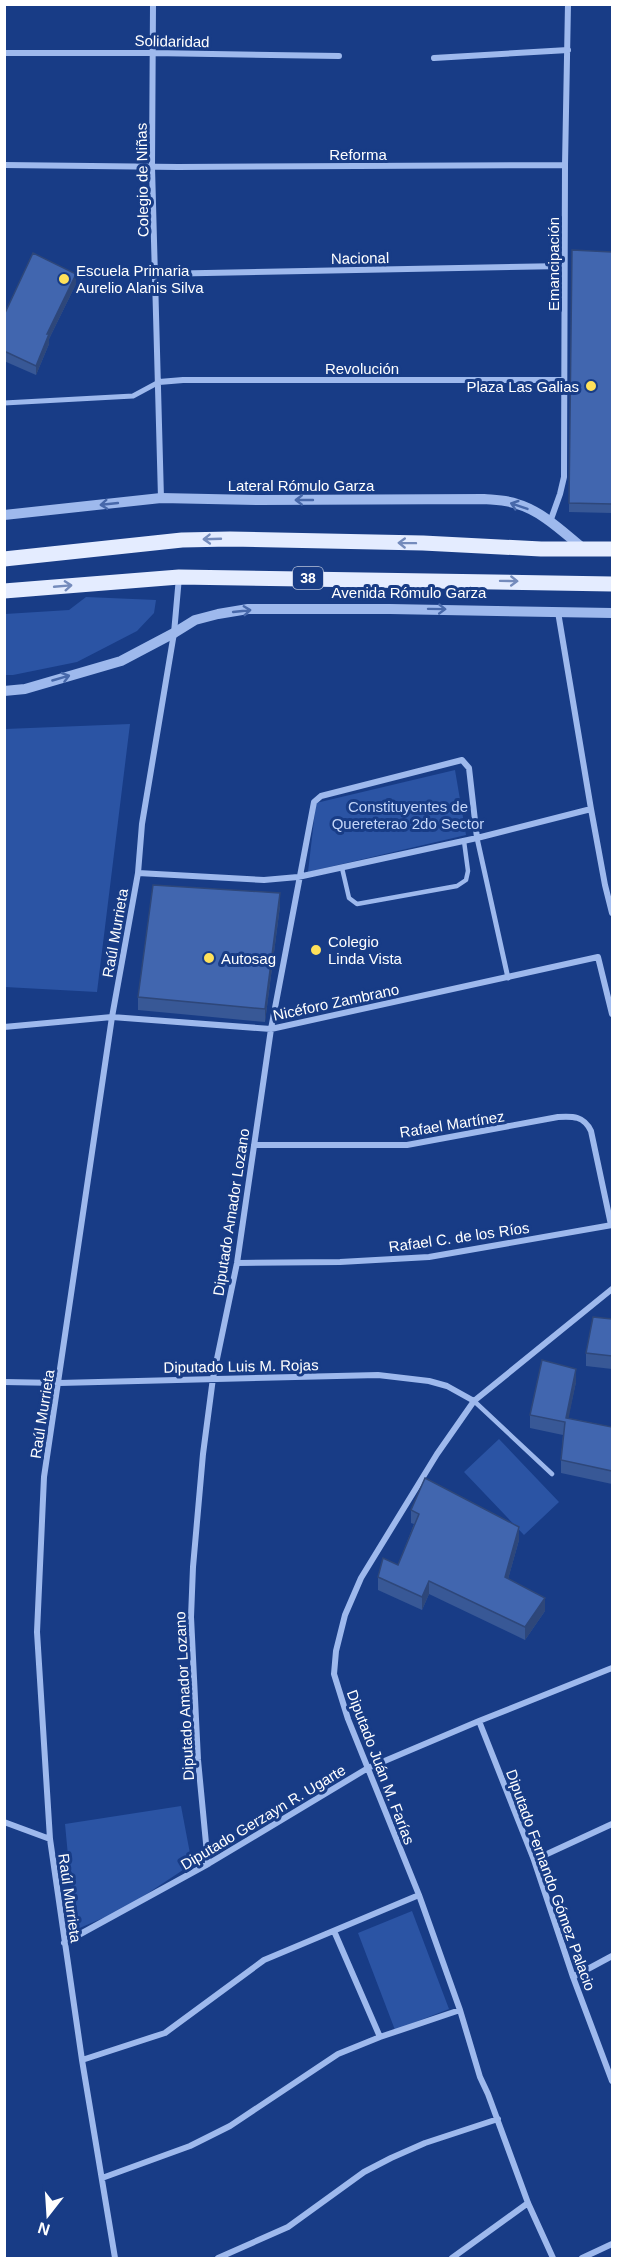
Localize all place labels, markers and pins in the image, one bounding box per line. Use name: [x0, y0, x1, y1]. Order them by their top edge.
place label: Escuela Primaria Aurelio Alanis Silva: [76, 262, 204, 296]
marker: Escuela Primaria Aurelio Alanis Silva: [57, 272, 71, 286]
place label: Plaza Las Galias: [466, 378, 579, 395]
marker: Plaza Las Galias: [584, 379, 598, 393]
place label: Colegio Linda Vista: [328, 933, 403, 967]
marker: Colegio Linda Vista: [309, 943, 323, 957]
place label: Autosag: [221, 950, 276, 967]
marker: Autosag: [202, 951, 216, 965]

